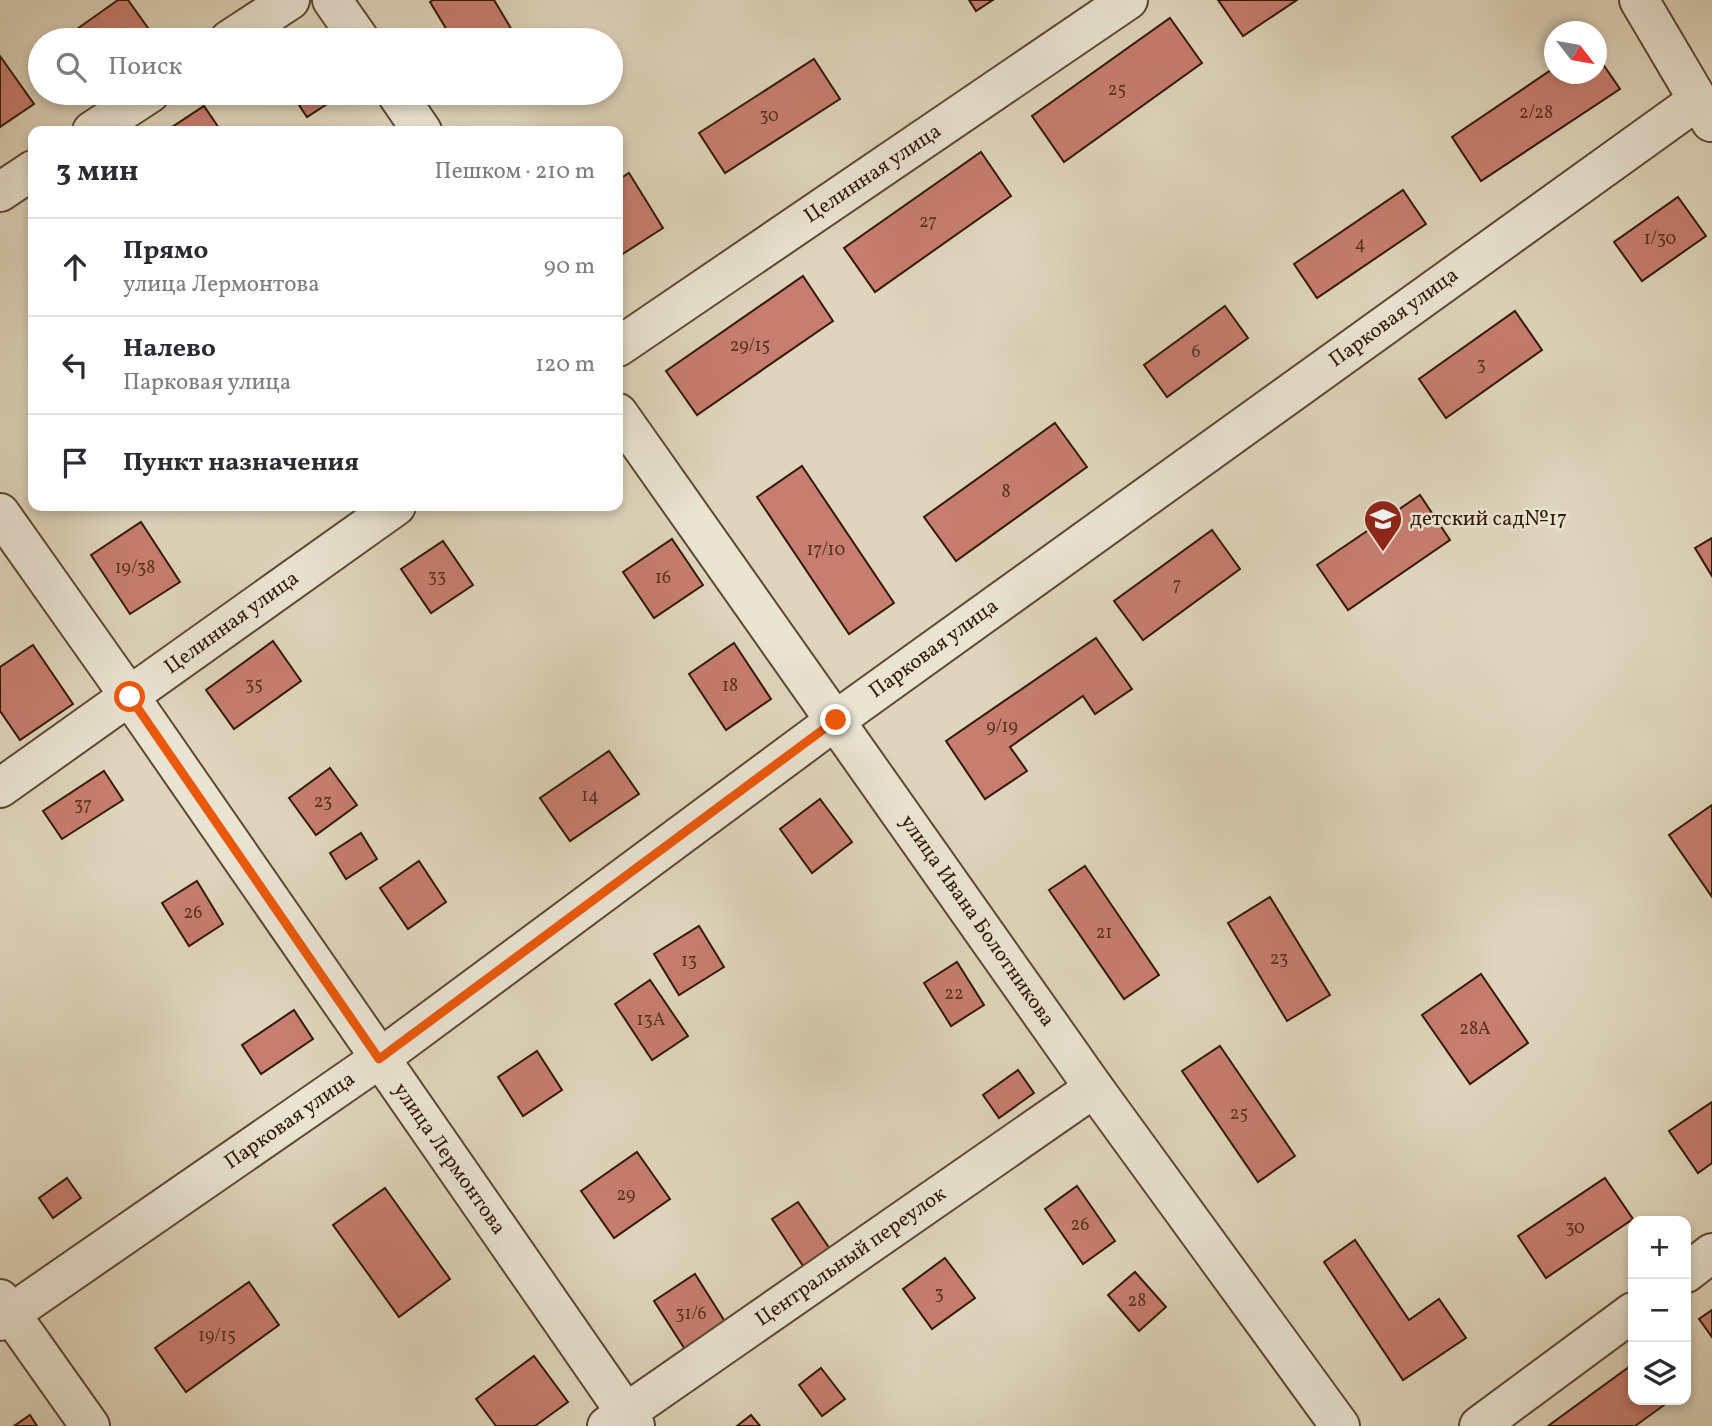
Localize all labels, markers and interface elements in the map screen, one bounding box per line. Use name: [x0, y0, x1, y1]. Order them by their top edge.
north arrow: [1544, 21, 1607, 84]
search box: [28, 28, 623, 105]
icon: search: [52, 48, 90, 86]
text: Поиск: [108, 49, 182, 85]
house number: 25: [1108, 78, 1126, 103]
house number: 2/28: [1519, 101, 1553, 126]
house number: 30: [759, 104, 779, 129]
street label: Целинная улица: [799, 117, 947, 231]
text: 3 мин: [56, 151, 139, 193]
text: Пешком · 210 m: [435, 156, 595, 188]
house number: 27: [919, 210, 937, 235]
house number: 1/30: [1644, 227, 1677, 252]
house number: 4: [1355, 232, 1365, 257]
text: Прямо: [123, 233, 208, 269]
icon: ahead: [56, 248, 94, 286]
text: 90 m: [544, 251, 595, 283]
street label: Парковая улица: [1323, 261, 1465, 375]
text: улица Лермонтова: [123, 269, 320, 301]
text: Налево: [123, 331, 216, 367]
house number: 29/15: [730, 334, 770, 359]
house number: 6: [1191, 340, 1201, 365]
icon: left: [56, 346, 94, 384]
text: 120 m: [535, 349, 595, 381]
house number: 3: [1476, 353, 1486, 378]
text: Парковая улица: [123, 367, 291, 399]
icon: arrive: [56, 444, 94, 482]
text: Пункт назначения: [123, 445, 359, 481]
house number: 8: [1001, 480, 1011, 505]
school or university icon: детский сад№17: [1362, 498, 1404, 553]
place label: детский сад№17: [1410, 505, 1567, 534]
house number: 17/10: [807, 538, 846, 563]
house number: 19/38: [115, 556, 155, 581]
street label: Целинная улица: [159, 564, 305, 682]
house number: 33: [428, 565, 446, 590]
house number: 16: [655, 566, 671, 591]
house number: 7: [1173, 573, 1181, 598]
street label: Парковая улица: [863, 592, 1005, 706]
house number: 35: [245, 673, 263, 698]
house number: 18: [722, 674, 738, 699]
route start: [114, 681, 145, 712]
route end: [820, 704, 851, 735]
house number: 9/19: [986, 715, 1018, 740]
house number: 14: [581, 784, 599, 809]
house number: 23: [314, 790, 332, 815]
house number: 37: [74, 793, 92, 818]
street label: улица Ивана Болотникова: [893, 809, 1061, 1033]
house number: 26: [184, 901, 202, 926]
house number: 21: [1096, 921, 1112, 946]
house number: 23: [1270, 947, 1288, 972]
house number: 13: [681, 949, 697, 974]
house number: 22: [944, 982, 964, 1007]
house number: 13А: [637, 1008, 666, 1033]
house number: 28А: [1459, 1017, 1491, 1042]
street label: Парковая улица: [219, 1065, 361, 1177]
street label: улица Лермонтова: [386, 1077, 512, 1241]
house number: 25: [1230, 1102, 1248, 1127]
street label: Центральный переулок: [750, 1180, 952, 1334]
house number: 29: [617, 1183, 635, 1208]
house number: 26: [1071, 1213, 1089, 1238]
house number: 30: [1565, 1216, 1585, 1241]
map controls: [1628, 1216, 1691, 1405]
button: +: [1628, 1216, 1691, 1279]
button: −: [1628, 1279, 1691, 1342]
house number: 3: [934, 1282, 944, 1307]
house number: 28: [1128, 1289, 1146, 1314]
house number: 31/6: [675, 1302, 707, 1327]
house number: 19/15: [198, 1324, 236, 1349]
button: layers: [1628, 1342, 1691, 1405]

